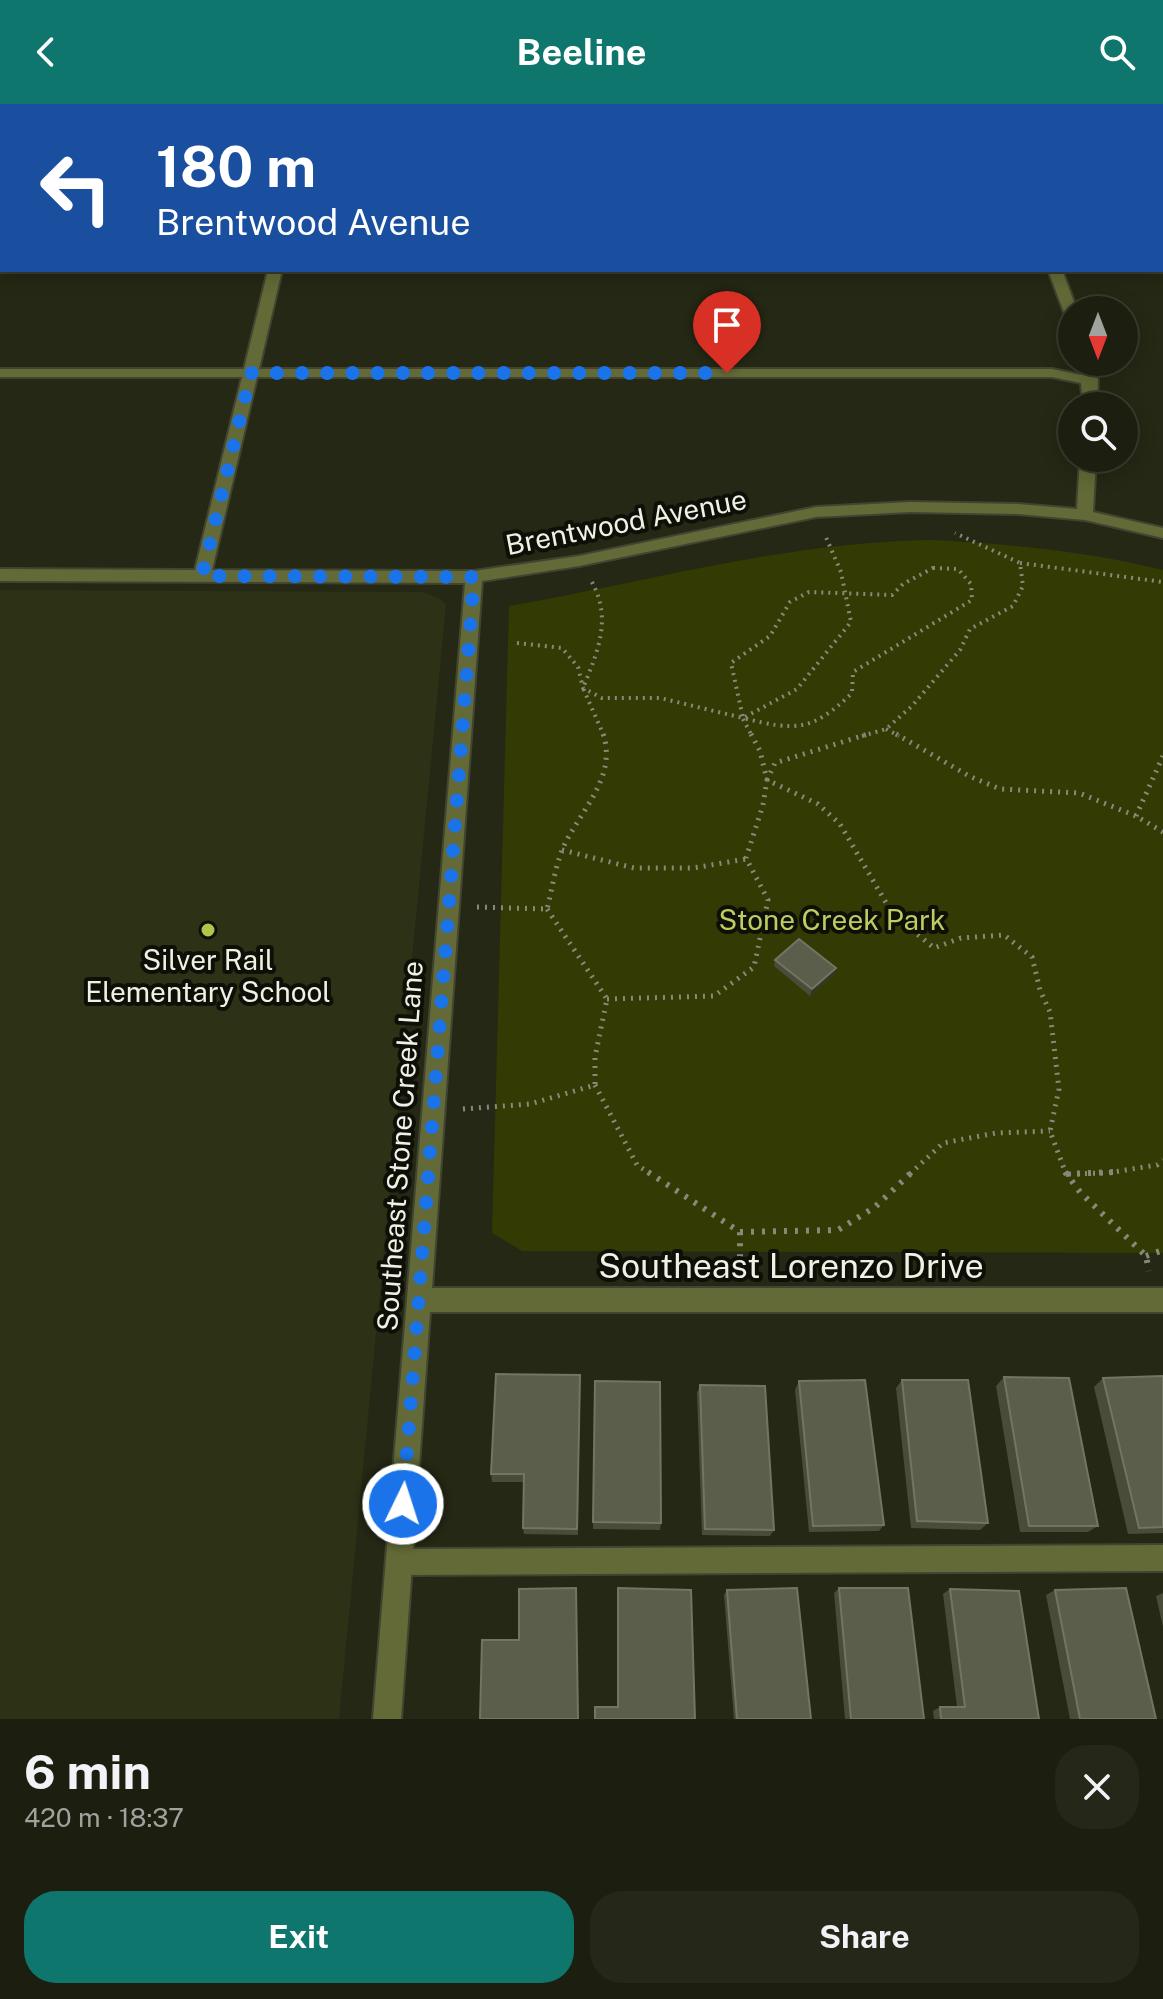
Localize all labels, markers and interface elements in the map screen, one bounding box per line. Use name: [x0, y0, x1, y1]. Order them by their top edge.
icon: back: [24, 30, 68, 74]
icon: search: [1095, 30, 1139, 74]
text: Beeline: [517, 31, 646, 73]
text: 180 m: [156, 134, 316, 200]
icon: left: [24, 136, 128, 240]
text: Brentwood Avenue: [156, 201, 471, 243]
pin: [693, 291, 761, 373]
north arrow: [1058, 296, 1138, 376]
map controls: [1058, 296, 1138, 472]
icon: arrive: [705, 303, 749, 347]
button: search: [1058, 392, 1138, 472]
street label: Brentwood Avenue: [503, 482, 749, 561]
park label: Stone Creek Park: [718, 903, 946, 936]
marker: Silver Rail Elementary School: [199, 921, 217, 939]
place label: Silver Rail Elementary School: [85, 943, 331, 1008]
street label: Southeast Stone Creek Lane: [370, 960, 429, 1332]
street label: Southeast Lorenzo Drive: [598, 1246, 984, 1286]
position arrow: [361, 1462, 445, 1546]
text: 6 min: [24, 1743, 151, 1800]
button: close: [1055, 1745, 1139, 1829]
text: 420 m · 18:37: [24, 1802, 184, 1833]
button: Exit: [24, 1891, 574, 1983]
button: Share: [590, 1891, 1139, 1983]

